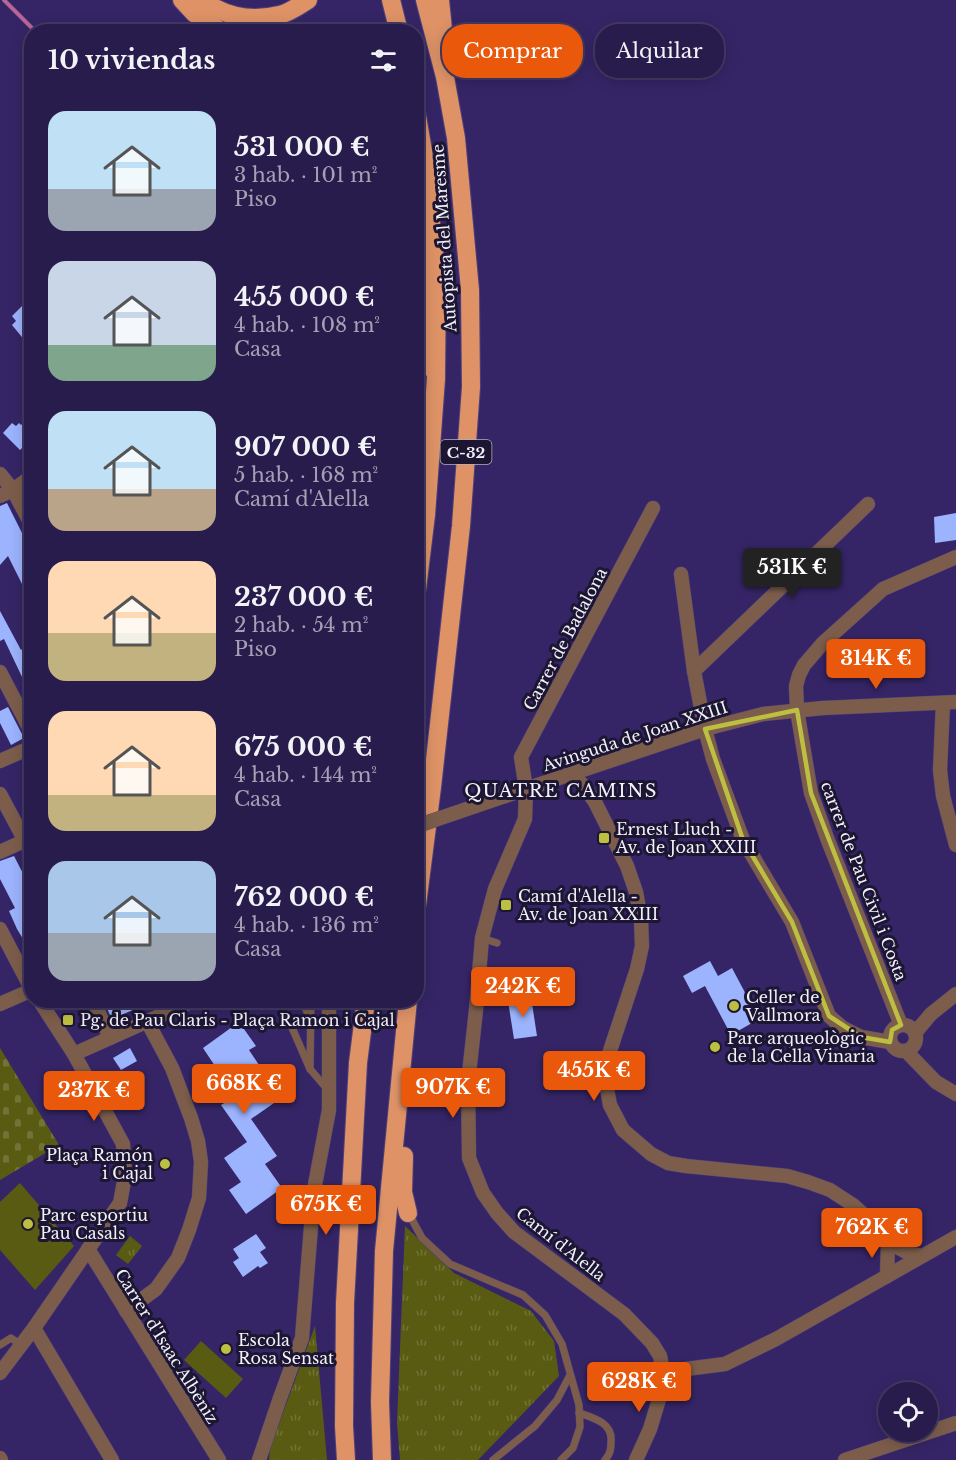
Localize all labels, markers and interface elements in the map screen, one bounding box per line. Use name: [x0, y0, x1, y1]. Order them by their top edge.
chip: Comprar: [442, 24, 583, 78]
chip: Alquilar: [595, 24, 724, 78]
text: 10 viviendas: [48, 44, 215, 76]
icon: filters: [367, 44, 400, 77]
text: 531 000 €: [234, 131, 370, 163]
icon: home: [96, 135, 168, 207]
street label: Autopista del Maresme: [427, 143, 461, 334]
text: 3 hab. · 101 m²: [234, 163, 377, 187]
text: Piso: [234, 187, 277, 211]
text: 455 000 €: [234, 281, 375, 313]
icon: home: [96, 285, 168, 357]
text: 4 hab. · 108 m²: [234, 313, 380, 337]
text: Casa: [234, 337, 281, 361]
text: 907 000 €: [234, 431, 377, 463]
icon: home: [96, 435, 168, 507]
road number: C-32: [440, 440, 492, 464]
text: 5 hab. · 168 m²: [234, 463, 378, 487]
text: Camí d'Alella: [234, 487, 369, 511]
pin: 531K €: [743, 548, 841, 599]
text: 531K €: [757, 555, 827, 579]
street label: Carrer de Badalona: [519, 564, 611, 714]
text: 237 000 €: [234, 581, 373, 613]
icon: home: [96, 585, 168, 657]
text: 2 hab. · 54 m²: [234, 613, 368, 637]
text: Piso: [234, 637, 277, 661]
pin: 314K €: [827, 639, 925, 690]
text: 314K €: [840, 646, 912, 670]
street label: Avinguda de Joan XXIII: [539, 697, 730, 776]
text: 675 000 €: [234, 731, 373, 763]
icon: home: [96, 735, 168, 807]
text: 4 hab. · 144 m²: [234, 763, 377, 787]
street label: carrer de Pau Civil i Costa: [817, 779, 911, 984]
district label: QUATRE CAMINS: [464, 780, 658, 802]
text: Casa: [234, 787, 281, 811]
place label: Ernest Lluch - Av. de Joan XXIII: [615, 819, 756, 857]
marker: Ernest Lluch - Av. de Joan XXIII: [597, 831, 611, 845]
text: 762 000 €: [234, 881, 374, 913]
icon: home: [96, 885, 168, 957]
place label: Camí d'Alella - Av. de Joan XXIII: [517, 886, 658, 924]
marker: Camí d'Alella - Av. de Joan XXIII: [499, 898, 513, 912]
text: 4 hab. · 136 m²: [234, 913, 379, 937]
text: Casa: [234, 937, 281, 961]
pin: 242K €: [474, 967, 572, 1018]
text: 242K €: [485, 974, 561, 998]
place label: Celler de Vallmora: [745, 987, 821, 1025]
marker: Celler de Vallmora: [727, 999, 741, 1013]
place label: Pg. de Pau Claris - Plaça Ramon i Cajal: [80, 1010, 395, 1030]
marker: Pg. de Pau Claris - Plaça Ramon i Cajal: [61, 1013, 75, 1027]
place label: Parc arqueològic de la Cella Vinaria: [727, 1028, 875, 1066]
marker: Parc arqueològic de la Cella Vinaria: [708, 1040, 722, 1054]
pin: 455K €: [545, 1051, 643, 1102]
text: 455K €: [557, 1058, 631, 1082]
pin: 668K €: [195, 1064, 293, 1115]
pin: 907K €: [404, 1068, 502, 1119]
pin: 237K €: [45, 1071, 143, 1122]
text: 668K €: [206, 1071, 282, 1095]
text: 907K €: [415, 1075, 491, 1099]
text: 237K €: [58, 1078, 130, 1102]
place label: Plaça Ramón i Cajal: [46, 1145, 153, 1183]
marker: Plaça Ramón i Cajal: [158, 1157, 172, 1171]
pin: 675K €: [277, 1185, 375, 1236]
text: 675K €: [290, 1192, 362, 1216]
street label: Camí d'Alella: [512, 1203, 610, 1285]
place label: Parc esportiu Pau Casals: [40, 1205, 148, 1243]
pin: 762K €: [823, 1208, 921, 1259]
text: 762K €: [835, 1215, 909, 1239]
marker: Parc esportiu Pau Casals: [21, 1217, 35, 1231]
street label: Carrer d'Isaac Albèniz: [111, 1265, 223, 1427]
place label: Escola Rosa Sensat: [238, 1330, 334, 1368]
marker: Escola Rosa Sensat: [219, 1342, 233, 1356]
pin: 628K €: [590, 1362, 688, 1413]
text: 628K €: [601, 1369, 677, 1393]
map controls: [878, 1382, 938, 1442]
button: locate: [878, 1382, 938, 1442]

